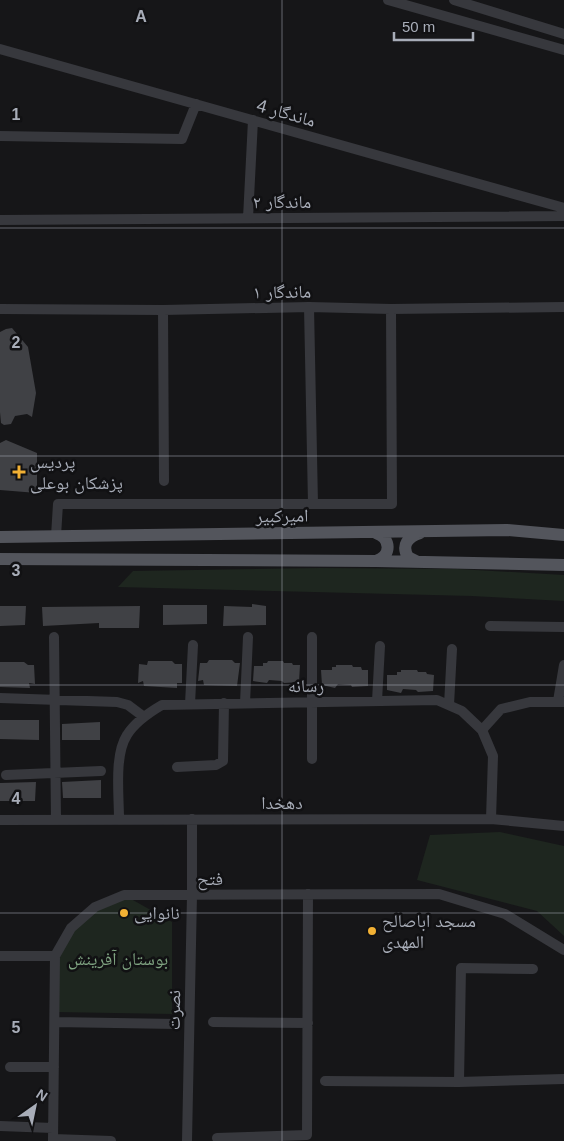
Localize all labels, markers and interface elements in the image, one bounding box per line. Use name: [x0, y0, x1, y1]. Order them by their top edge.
text: A: [135, 8, 147, 25]
scale bar: [394, 10, 473, 42]
text: 50 m: [402, 18, 435, 35]
street label: ماندگار 4: [254, 95, 318, 131]
text: 1: [12, 106, 21, 123]
street label: ماندگار ۲: [253, 192, 311, 212]
street label: ماندگار ۱: [253, 281, 311, 303]
text: 2: [12, 334, 21, 351]
place label: پردیس پزشکان بوعلی: [30, 452, 123, 494]
marker: پردیس پزشکان بوعلی: [12, 465, 26, 479]
street label: امیرکبیر: [254, 506, 309, 527]
text: 3: [12, 562, 21, 579]
street label: رسانه: [288, 676, 324, 696]
text: 4: [12, 790, 21, 807]
street label: دهخدا: [261, 793, 303, 813]
street label: فتح: [197, 869, 223, 891]
place label: نانوایی: [134, 903, 180, 924]
marker: نانوایی: [118, 907, 130, 919]
place label: مسجد اباصالح المهدی: [382, 911, 476, 953]
marker: مسجد اباصالح المهدی: [366, 925, 378, 937]
park label: بوستان آفرینش: [68, 949, 168, 970]
street label: نصرت: [164, 990, 184, 1030]
text: 5: [12, 1019, 21, 1036]
north arrow: [10, 1081, 60, 1131]
text: N: [33, 1086, 51, 1105]

